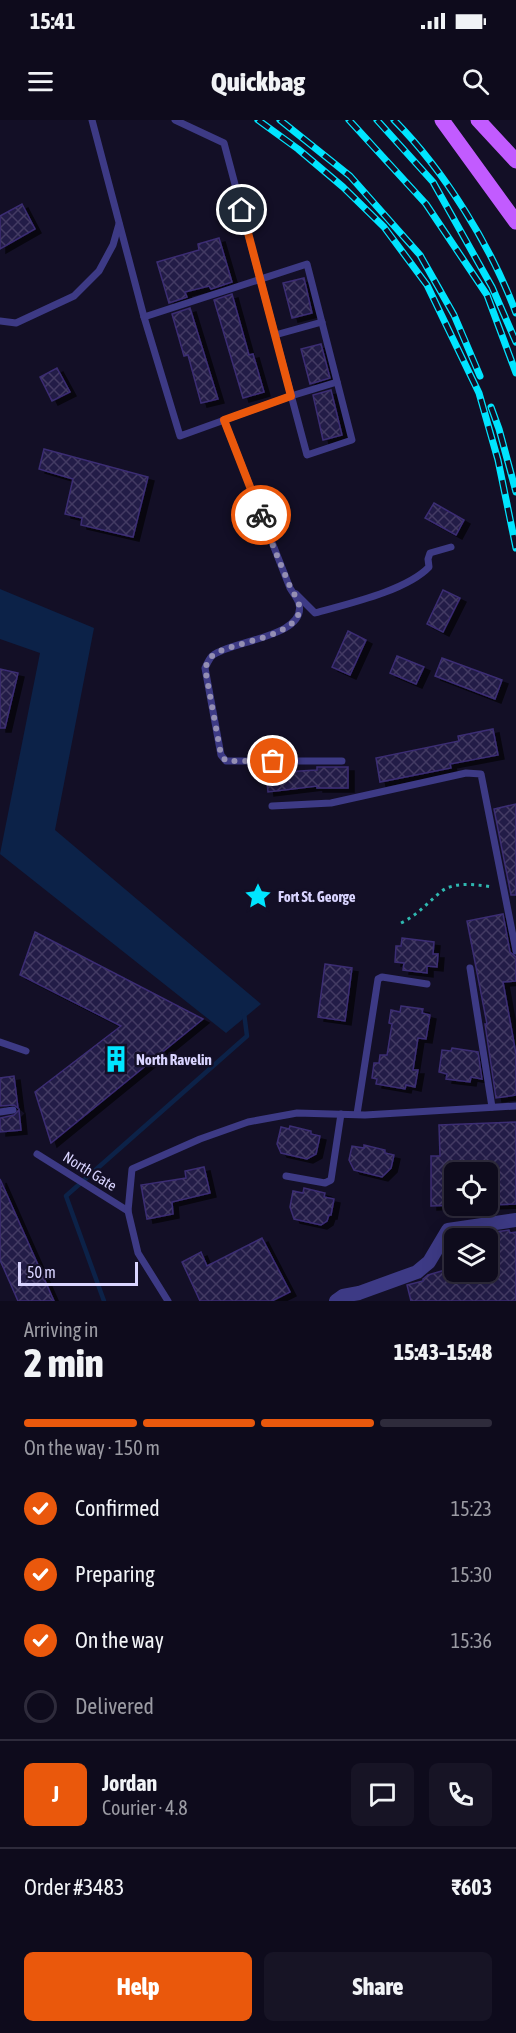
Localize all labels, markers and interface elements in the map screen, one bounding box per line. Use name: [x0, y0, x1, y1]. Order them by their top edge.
text: 15:41: [30, 8, 75, 34]
icon: menu: [24, 65, 57, 98]
icon: search: [459, 65, 492, 98]
text: Quickbag: [211, 66, 305, 97]
pin: [216, 184, 267, 235]
icon: home: [225, 193, 258, 226]
courier: [231, 485, 291, 545]
icon: bike: [245, 499, 278, 532]
pin: [247, 735, 298, 786]
icon: bag: [256, 744, 289, 777]
place icon: Fort St. George: [243, 881, 273, 911]
place label: Fort St. George: [278, 888, 356, 905]
building icon: North Ravelin: [101, 1044, 131, 1074]
place label: North Ravelin: [136, 1051, 212, 1068]
street label: North Gate: [60, 1148, 120, 1194]
map controls: [444, 1162, 498, 1282]
button: locate: [444, 1162, 498, 1216]
button: layers: [444, 1228, 498, 1282]
scale bar: [18, 1259, 138, 1286]
text: 50 m: [27, 1263, 56, 1281]
text: Arriving in: [24, 1318, 98, 1341]
text: 15:43–15:48: [394, 1339, 492, 1365]
text: 2 min: [24, 1341, 104, 1385]
text: On the way · 150 m: [24, 1436, 160, 1459]
icon: check: [24, 1492, 57, 1525]
text: Confirmed: [75, 1495, 160, 1521]
text: 15:23: [451, 1497, 492, 1520]
icon: check: [24, 1558, 57, 1591]
text: Preparing: [75, 1561, 155, 1587]
text: 15:30: [451, 1563, 492, 1586]
icon: check: [24, 1624, 57, 1657]
text: On the way: [75, 1627, 164, 1653]
text: 15:36: [451, 1629, 492, 1652]
text: Delivered: [75, 1693, 154, 1719]
button: chat: [351, 1763, 414, 1826]
button: phone: [429, 1763, 492, 1826]
text: Jordan: [102, 1770, 157, 1796]
text: J: [52, 1781, 59, 1807]
text: Courier · 4.8: [102, 1796, 188, 1819]
text: Order #3483: [24, 1874, 124, 1900]
text: ₹603: [452, 1874, 492, 1900]
button: Help: [24, 1952, 252, 2021]
button: Share: [264, 1952, 492, 2021]

